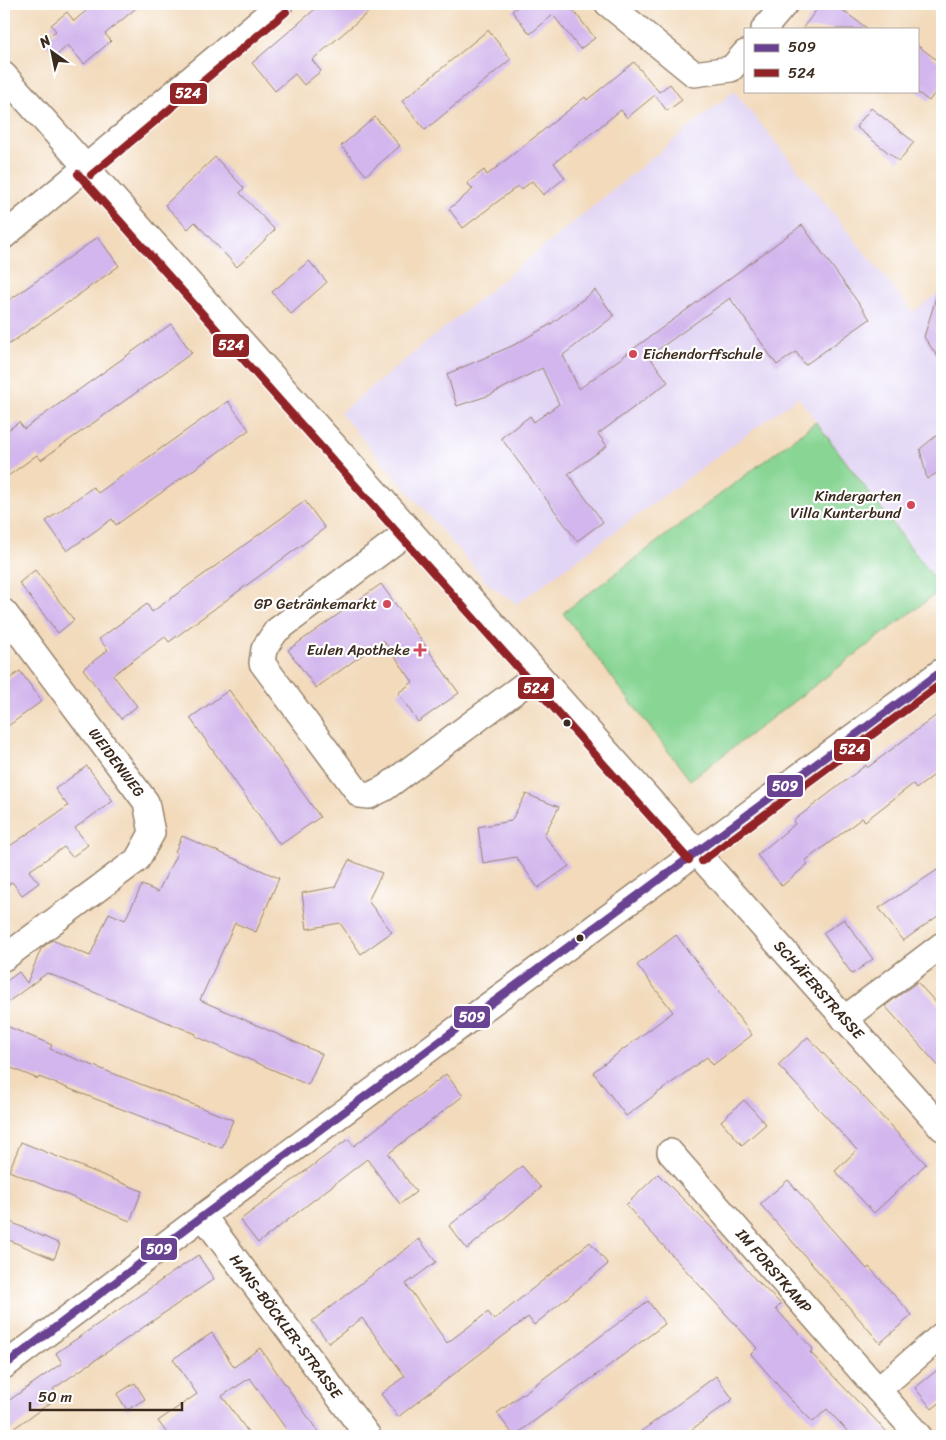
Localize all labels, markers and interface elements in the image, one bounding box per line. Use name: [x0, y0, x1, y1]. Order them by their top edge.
north arrow: [28, 28, 78, 78]
text: N: [33, 28, 56, 55]
legend: [744, 28, 918, 92]
text: 509: [788, 34, 816, 60]
text: 524: [788, 60, 815, 86]
text: 524: [175, 81, 201, 106]
line badge: 524: [169, 82, 208, 105]
line badge: 524: [212, 333, 250, 358]
text: 524: [218, 333, 244, 358]
place label: Eichendorffschule: [643, 341, 763, 367]
marker: Eichendorffschule: [627, 348, 639, 360]
place label: Kindergarten Villa Kunterbund: [790, 483, 902, 526]
marker: Kindergarten Villa Kunterbund: [905, 499, 917, 511]
place label: GP Getränkemarkt: [254, 591, 377, 617]
marker: GP Getränkemarkt: [381, 598, 393, 610]
place label: Eulen Apotheke: [307, 637, 410, 663]
marker: Eulen Apotheke: [414, 644, 426, 656]
line badge: 524: [517, 676, 555, 700]
text: 524: [523, 676, 549, 701]
unlabelled marker: [562, 718, 572, 728]
street label: WEIDENWEG: [82, 722, 151, 803]
text: 524: [839, 737, 865, 762]
line badge: 524: [833, 738, 871, 762]
line badge: 509: [766, 774, 804, 798]
text: 509: [772, 774, 798, 799]
unlabelled marker: [575, 933, 585, 943]
street label: SCHÄFERSTRASSE: [767, 934, 872, 1047]
line badge: 509: [453, 1005, 491, 1029]
text: 509: [459, 1005, 485, 1030]
street label: IM FORSTKAMP: [729, 1222, 819, 1320]
line badge: 509: [140, 1237, 178, 1261]
text: 509: [146, 1237, 172, 1262]
street label: HANS-BÖCKLER-STRASSE: [223, 1248, 350, 1406]
scale bar: [30, 1380, 182, 1412]
text: 50 m: [38, 1384, 73, 1410]

